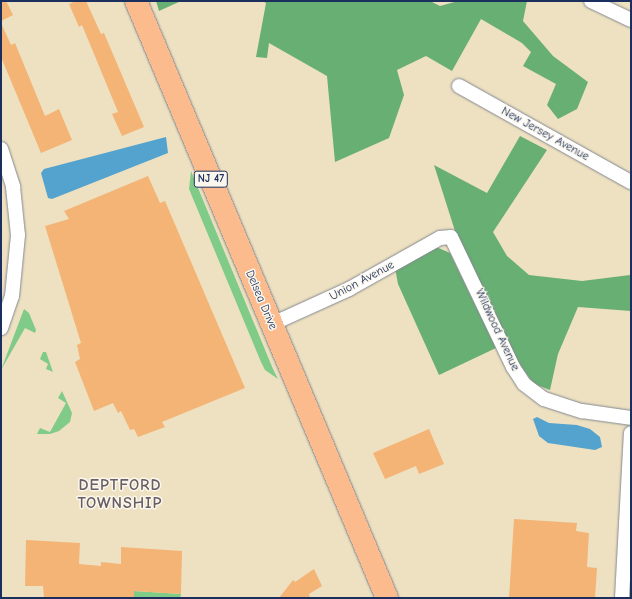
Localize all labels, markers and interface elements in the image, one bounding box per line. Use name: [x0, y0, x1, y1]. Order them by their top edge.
street label: New Jersey Avenue: [499, 104, 591, 164]
road number: NJ 47: [193, 170, 229, 188]
street label: Union Avenue: [327, 258, 397, 304]
street label: Delsea Drive: [242, 268, 280, 332]
street label: Wildwood Avenue: [472, 287, 522, 373]
district label: DEPTFORD TOWNSHIP: [78, 475, 162, 513]

